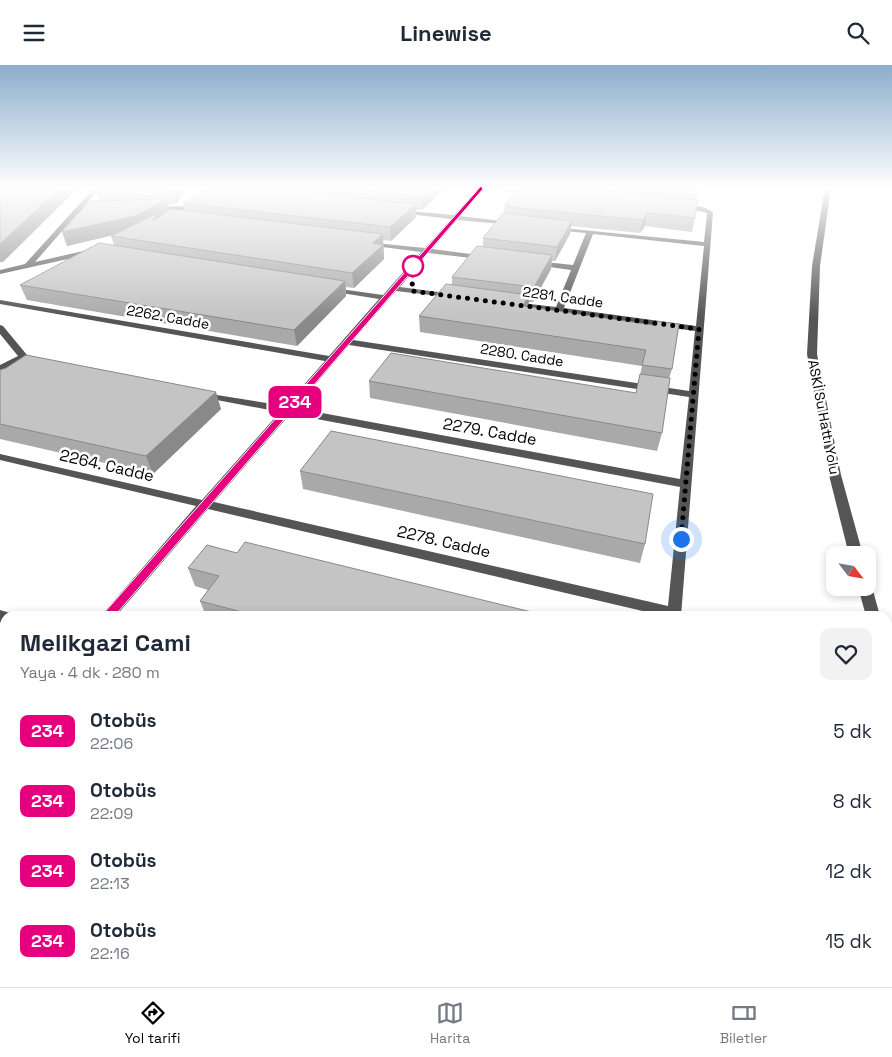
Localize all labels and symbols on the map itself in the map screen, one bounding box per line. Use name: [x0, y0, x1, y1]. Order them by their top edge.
unlabelled marker: [402, 255, 424, 277]
street label: 2281. Cadde: [521, 282, 605, 312]
street label: 2262. Cadde: [125, 301, 211, 333]
street label: 2280. Cadde: [479, 340, 565, 370]
street label: ASKİ Su Hattı Yolu: [804, 358, 844, 476]
line badge: 234: [266, 386, 324, 418]
street label: 2279. Cadde: [441, 413, 538, 450]
street label: 2264. Cadde: [58, 444, 156, 487]
street label: 2278. Cadde: [395, 521, 493, 562]
your location: [669, 527, 694, 552]
north arrow: [826, 546, 876, 596]

